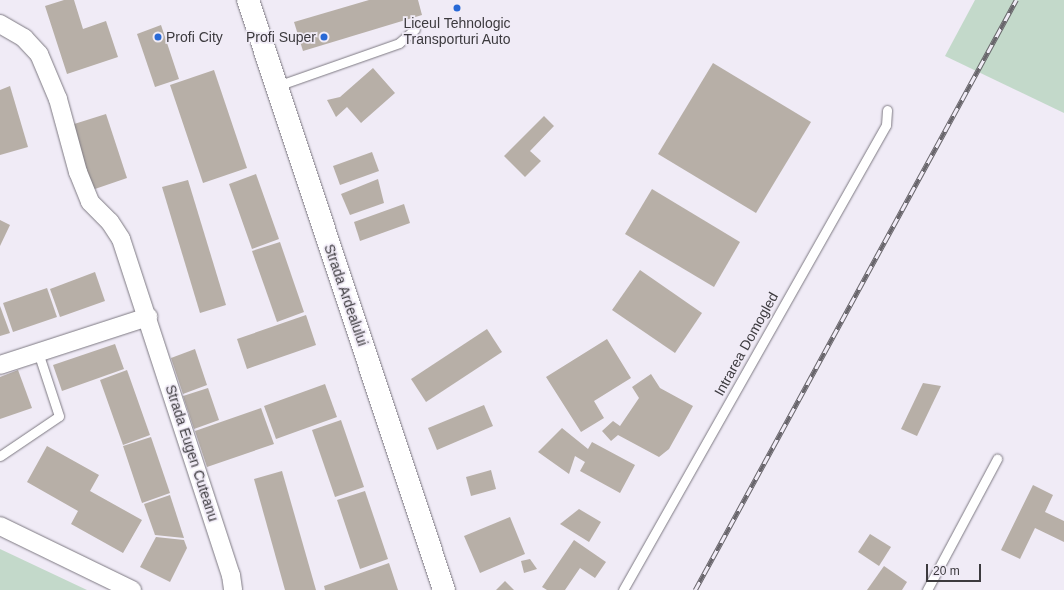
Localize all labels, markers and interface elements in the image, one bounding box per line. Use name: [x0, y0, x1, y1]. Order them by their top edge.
marker: Liceul Tehnologic Transporturi Auto: [452, 3, 462, 13]
place label: Liceul Tehnologic Transporturi Auto: [403, 15, 511, 48]
place label: Profi City: [166, 29, 223, 45]
place label: Profi Super: [246, 29, 316, 45]
marker: Profi City: [153, 32, 163, 42]
marker: Profi Super: [319, 32, 329, 42]
street label: Strada Ardealului: [321, 241, 371, 349]
street label: Intrarea Domogled: [711, 289, 781, 399]
street label: Strada Eugen Cuteanu: [162, 383, 222, 523]
scale bar: [928, 556, 983, 582]
text: 20 m: [933, 564, 960, 578]

